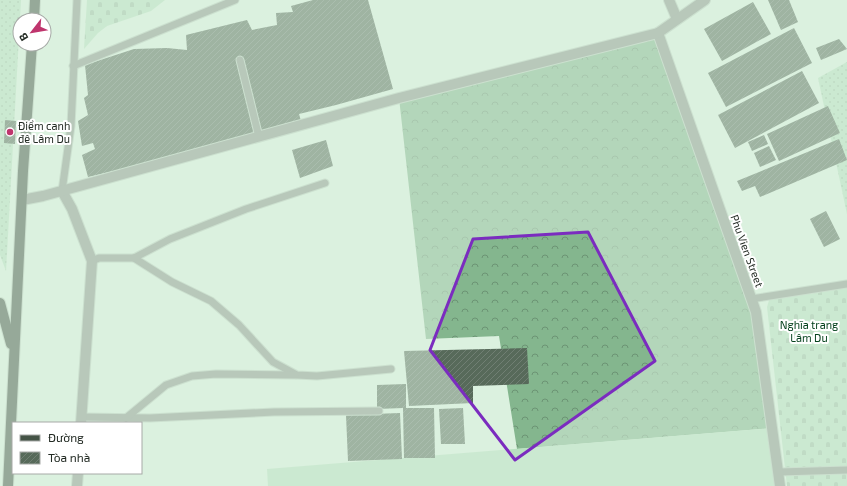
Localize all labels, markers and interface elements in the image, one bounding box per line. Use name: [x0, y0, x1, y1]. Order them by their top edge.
north arrow: [12, 12, 52, 52]
text: B: [16, 31, 30, 44]
place label: Điểm canh đê Lâm Du: [18, 119, 70, 145]
marker: Điểm canh đê Lâm Du: [5, 127, 15, 137]
street label: Phu Vien Street: [728, 213, 767, 289]
park label: Nghĩa trang Lâm Du: [780, 318, 838, 344]
legend: [12, 422, 142, 474]
text: Đường: [48, 430, 84, 444]
text: Tòa nhà: [48, 450, 90, 464]

